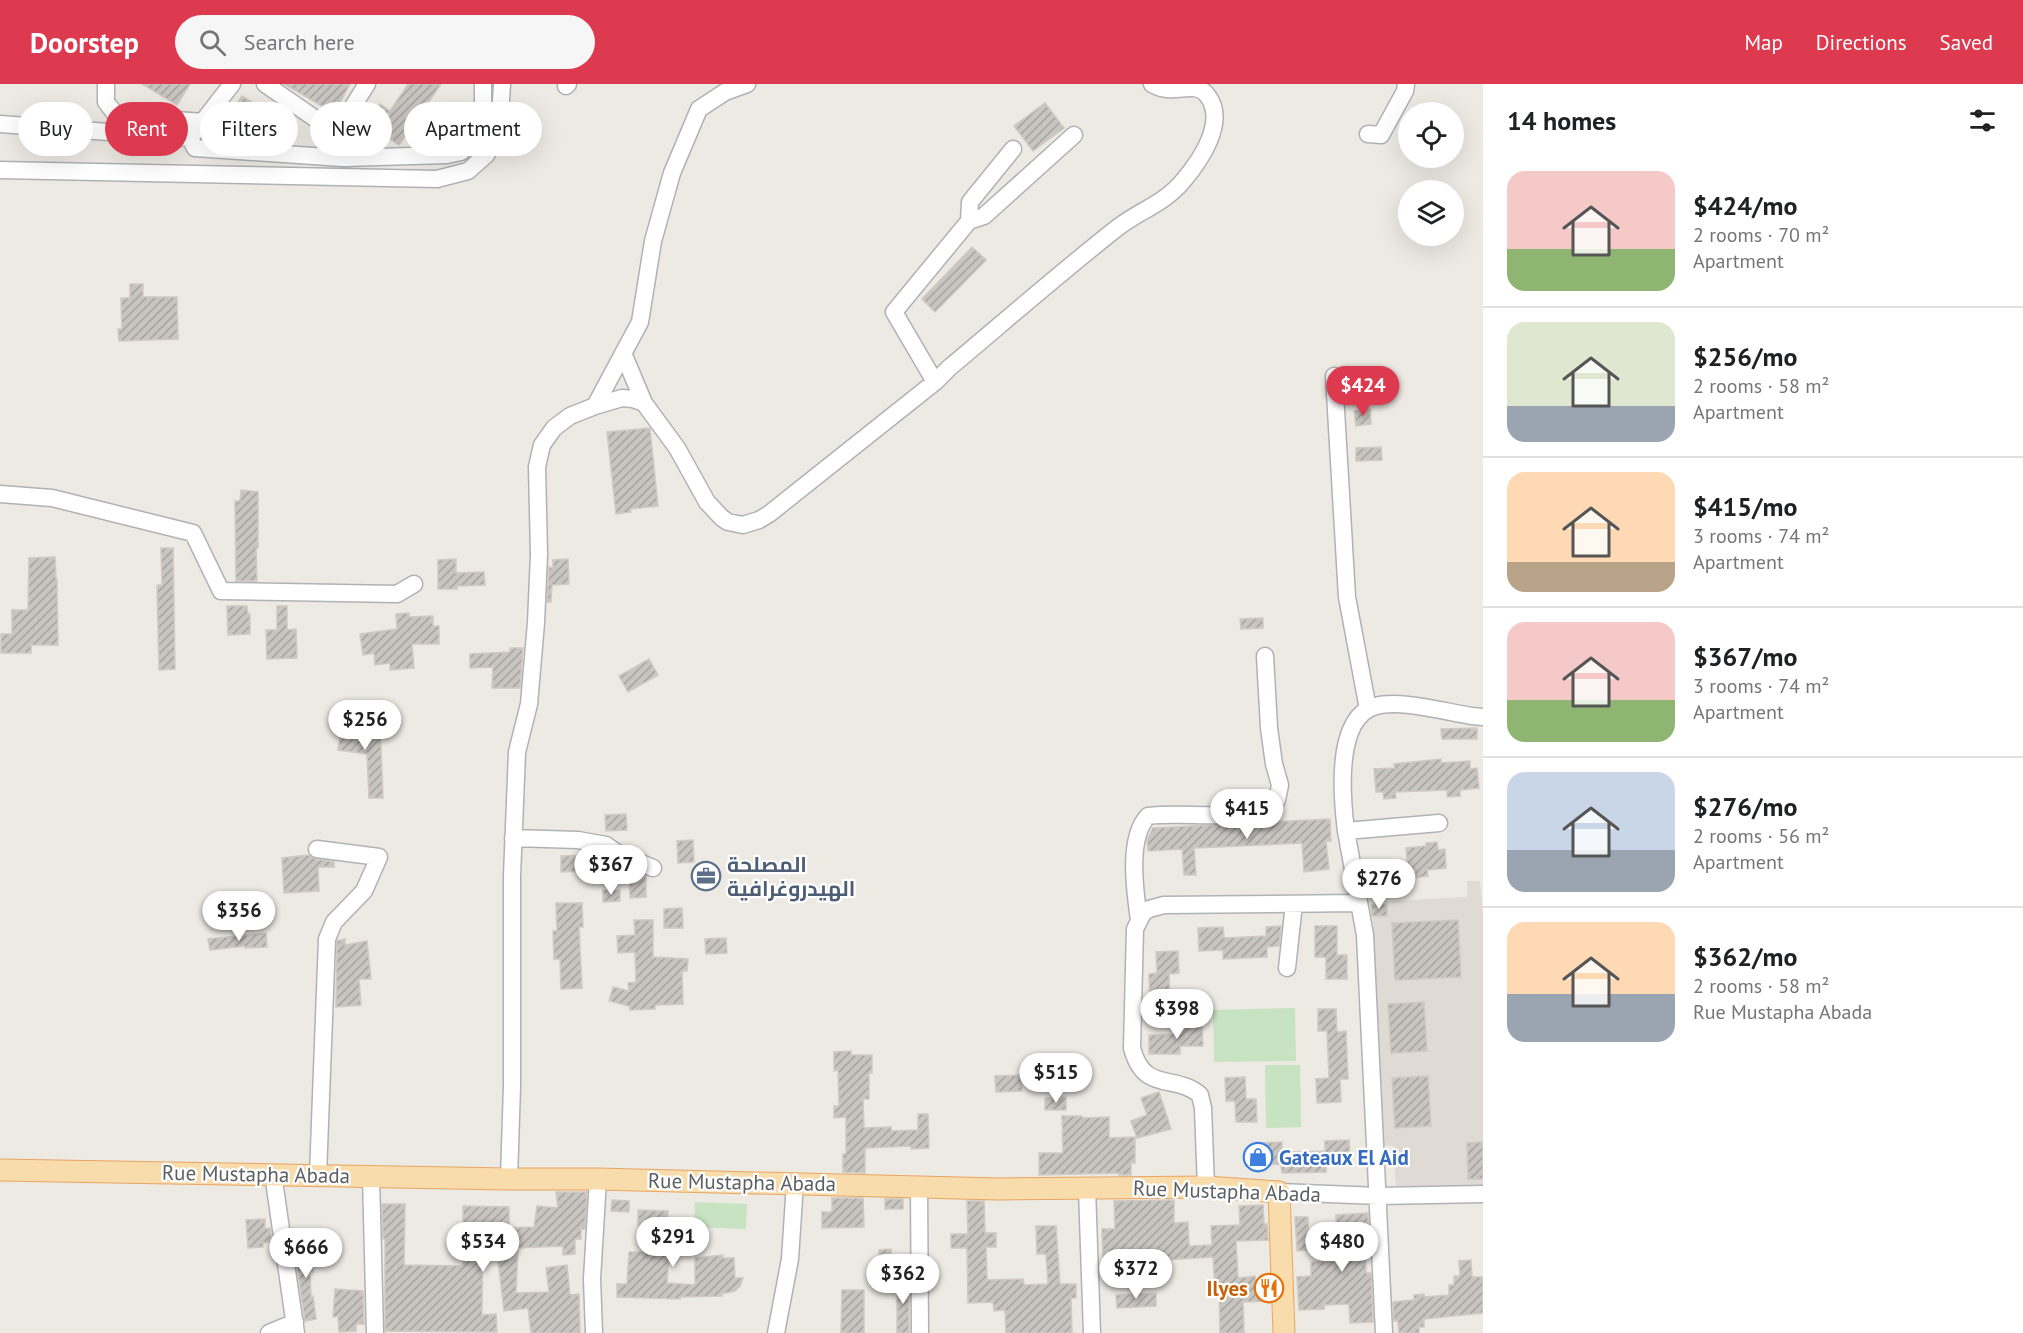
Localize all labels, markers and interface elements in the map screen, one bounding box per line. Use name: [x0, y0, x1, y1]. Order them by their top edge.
search box: [175, 15, 595, 69]
text: Doorstep: [30, 24, 139, 61]
icon: search: [196, 26, 229, 59]
text: Search here: [244, 28, 355, 56]
text: Map: [1744, 29, 1783, 56]
text: Directions: [1816, 29, 1907, 56]
text: Saved: [1940, 29, 1993, 56]
chip: Buy: [18, 102, 93, 156]
chip: Rent: [105, 102, 188, 156]
chip: Filters: [200, 102, 298, 156]
chip: New: [310, 102, 392, 156]
chip: Apartment: [404, 102, 542, 156]
map controls: [1398, 102, 1464, 246]
button: locate: [1398, 102, 1464, 168]
text: 14 homes: [1507, 104, 1616, 137]
icon: filters: [1966, 104, 1999, 137]
button: layers: [1398, 180, 1464, 246]
text: $424/mo: [1693, 189, 1797, 222]
icon: home: [1555, 195, 1627, 267]
text: 2 rooms · 70 m²: [1693, 222, 1829, 248]
text: Apartment: [1693, 248, 1784, 274]
text: $256/mo: [1693, 340, 1797, 373]
icon: home: [1555, 346, 1627, 418]
pin: $424: [1327, 366, 1399, 417]
text: $424: [1340, 372, 1386, 398]
text: 2 rooms · 58 m²: [1693, 373, 1829, 399]
text: Apartment: [1693, 399, 1784, 425]
text: $415/mo: [1693, 490, 1797, 523]
icon: home: [1555, 496, 1627, 568]
text: 3 rooms · 74 m²: [1693, 523, 1829, 549]
text: Apartment: [1693, 549, 1784, 575]
text: $367/mo: [1693, 640, 1797, 673]
icon: home: [1555, 646, 1627, 718]
text: 3 rooms · 74 m²: [1693, 673, 1829, 699]
text: Apartment: [1693, 699, 1784, 725]
pin: $256: [329, 700, 401, 751]
text: $256: [342, 706, 388, 732]
pin: $415: [1211, 789, 1283, 840]
text: $276/mo: [1693, 790, 1797, 823]
text: $415: [1224, 795, 1270, 821]
icon: home: [1555, 796, 1627, 868]
text: 2 rooms · 56 m²: [1693, 823, 1829, 849]
pin: $367: [575, 845, 647, 896]
text: Apartment: [1693, 849, 1784, 875]
text: $367: [588, 851, 634, 877]
place label: المصلحة الهيدروغرافية: [727, 851, 855, 902]
pin: $276: [1343, 859, 1415, 910]
office icon: المصلحة الهيدروغرافية: [690, 860, 722, 892]
text: $276: [1356, 865, 1402, 891]
pin: $356: [203, 891, 275, 942]
text: $356: [216, 897, 262, 923]
text: $362/mo: [1693, 940, 1797, 973]
icon: home: [1555, 946, 1627, 1018]
text: 2 rooms · 58 m²: [1693, 973, 1829, 999]
pin: $398: [1141, 989, 1213, 1040]
text: $398: [1154, 995, 1200, 1021]
text: Rue Mustapha Abada: [1693, 999, 1872, 1025]
pin: $515: [1020, 1053, 1092, 1104]
text: $515: [1033, 1059, 1079, 1085]
shop icon: Gateaux El Aid: [1242, 1141, 1274, 1173]
place label: Gateaux El Aid: [1279, 1144, 1409, 1171]
street label: Rue Mustapha Abada: [162, 1159, 350, 1189]
street label: Rue Mustapha Abada: [648, 1167, 836, 1197]
street label: Rue Mustapha Abada: [1133, 1174, 1321, 1208]
pin: $291: [637, 1217, 709, 1268]
pin: $534: [447, 1222, 519, 1273]
pin: $480: [1306, 1222, 1378, 1273]
text: $291: [650, 1223, 696, 1249]
pin: $666: [270, 1228, 342, 1279]
text: $534: [460, 1228, 506, 1254]
text: $480: [1319, 1228, 1365, 1254]
text: $666: [283, 1234, 329, 1260]
pin: $372: [1100, 1249, 1172, 1300]
pin: $362: [867, 1254, 939, 1305]
text: $372: [1113, 1255, 1159, 1281]
text: $362: [880, 1260, 926, 1286]
restaurant icon: Ilyes: [1253, 1272, 1285, 1304]
place label: Ilyes: [1206, 1275, 1248, 1302]

